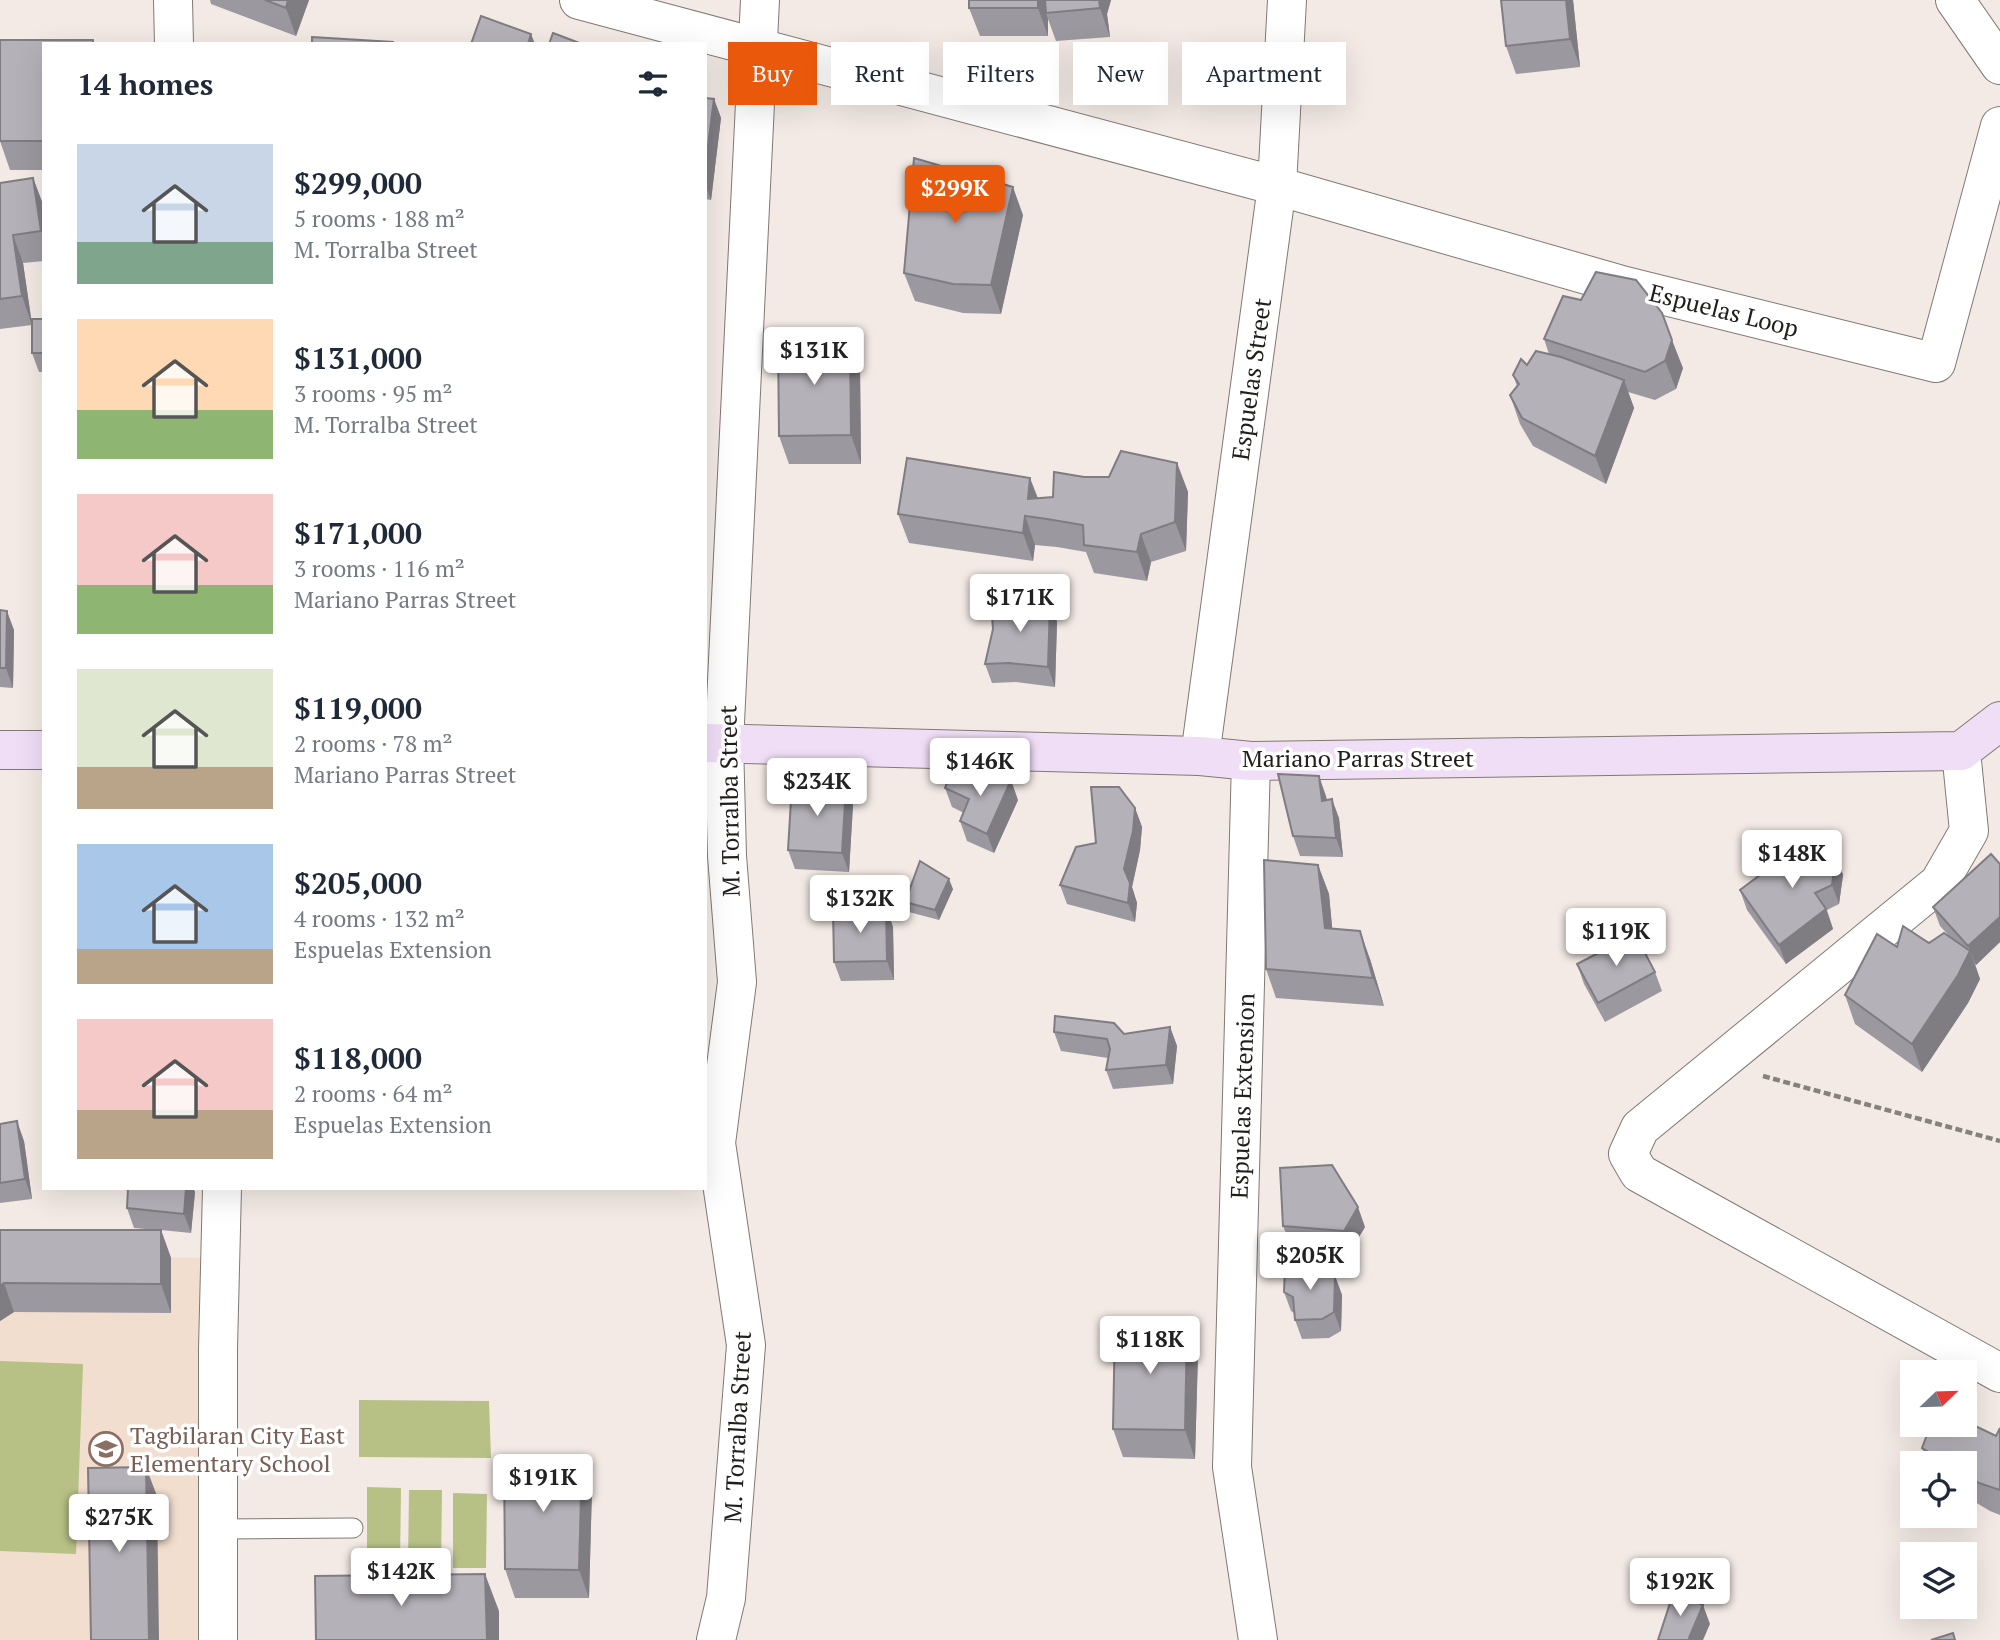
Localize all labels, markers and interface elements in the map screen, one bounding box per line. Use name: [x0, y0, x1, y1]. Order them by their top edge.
chip: Buy: [728, 42, 817, 105]
chip: Rent: [831, 42, 929, 105]
chip: Filters: [943, 42, 1059, 105]
chip: New: [1073, 42, 1168, 105]
chip: Apartment: [1182, 42, 1346, 105]
text: 14 homes: [77, 64, 213, 104]
icon: filters: [634, 65, 672, 103]
text: $299,000: [294, 163, 422, 203]
pin: $299K: [906, 166, 1004, 225]
icon: home: [133, 172, 217, 256]
text: $299K: [921, 172, 989, 203]
text: 5 rooms · 188 m²: [294, 203, 465, 234]
text: M. Torralba Street: [294, 234, 478, 265]
street label: Espuelas Loop: [1646, 276, 1802, 344]
street label: Espuelas Street: [1224, 296, 1278, 462]
pin: $131K: [765, 328, 863, 387]
text: $131K: [780, 334, 848, 365]
text: $131,000: [294, 338, 422, 378]
icon: home: [133, 347, 217, 431]
text: 3 rooms · 95 m²: [294, 378, 453, 409]
text: M. Torralba Street: [294, 409, 478, 440]
text: $171,000: [294, 513, 422, 553]
icon: home: [133, 522, 217, 606]
text: 3 rooms · 116 m²: [294, 553, 465, 584]
pin: $171K: [971, 574, 1069, 634]
text: $171K: [986, 581, 1054, 612]
text: Mariano Parras Street: [294, 584, 516, 615]
text: $119,000: [294, 688, 422, 728]
icon: home: [133, 697, 217, 781]
street label: M. Torralba Street: [711, 705, 747, 897]
text: 2 rooms · 78 m²: [294, 728, 453, 759]
pin: $146K: [931, 738, 1029, 798]
street label: Mariano Parras Street: [1242, 742, 1474, 774]
text: $146K: [946, 745, 1014, 776]
pin: $234K: [768, 758, 866, 818]
text: Mariano Parras Street: [294, 759, 516, 790]
text: $234K: [783, 765, 851, 796]
pin: $148K: [1743, 830, 1841, 890]
text: $148K: [1758, 837, 1826, 868]
text: $205,000: [294, 863, 422, 903]
icon: home: [133, 872, 217, 956]
pin: $132K: [811, 876, 909, 935]
text: $132K: [826, 882, 894, 913]
text: 4 rooms · 132 m²: [294, 903, 465, 934]
pin: $119K: [1567, 908, 1665, 968]
text: $119K: [1582, 915, 1650, 946]
text: Espuelas Extension: [294, 934, 492, 965]
street label: Espuelas Extension: [1222, 992, 1262, 1200]
text: $118,000: [294, 1038, 422, 1078]
icon: home: [133, 1047, 217, 1131]
text: 2 rooms · 64 m²: [294, 1078, 453, 1109]
text: Espuelas Extension: [294, 1109, 492, 1140]
pin: $205K: [1261, 1232, 1359, 1292]
text: $205K: [1276, 1239, 1344, 1270]
pin: $118K: [1101, 1316, 1199, 1376]
text: $118K: [1116, 1323, 1184, 1354]
street label: M. Torralba Street: [716, 1330, 758, 1524]
north arrow: [1900, 1360, 1978, 1437]
map controls: [1900, 1360, 1977, 1619]
place label: Tagbilaran City East Elementary School: [130, 1419, 345, 1479]
school or university icon: Tagbilaran City East Elementary School: [87, 1430, 125, 1468]
button: locate: [1900, 1451, 1977, 1528]
pin: $191K: [494, 1454, 592, 1514]
text: $191K: [509, 1461, 577, 1492]
pin: $275K: [70, 1494, 168, 1554]
text: $275K: [85, 1501, 153, 1532]
button: layers: [1900, 1542, 1977, 1619]
pin: $142K: [352, 1548, 450, 1608]
text: $142K: [367, 1555, 435, 1586]
pin: $192K: [1631, 1558, 1729, 1618]
text: $192K: [1646, 1565, 1714, 1596]

